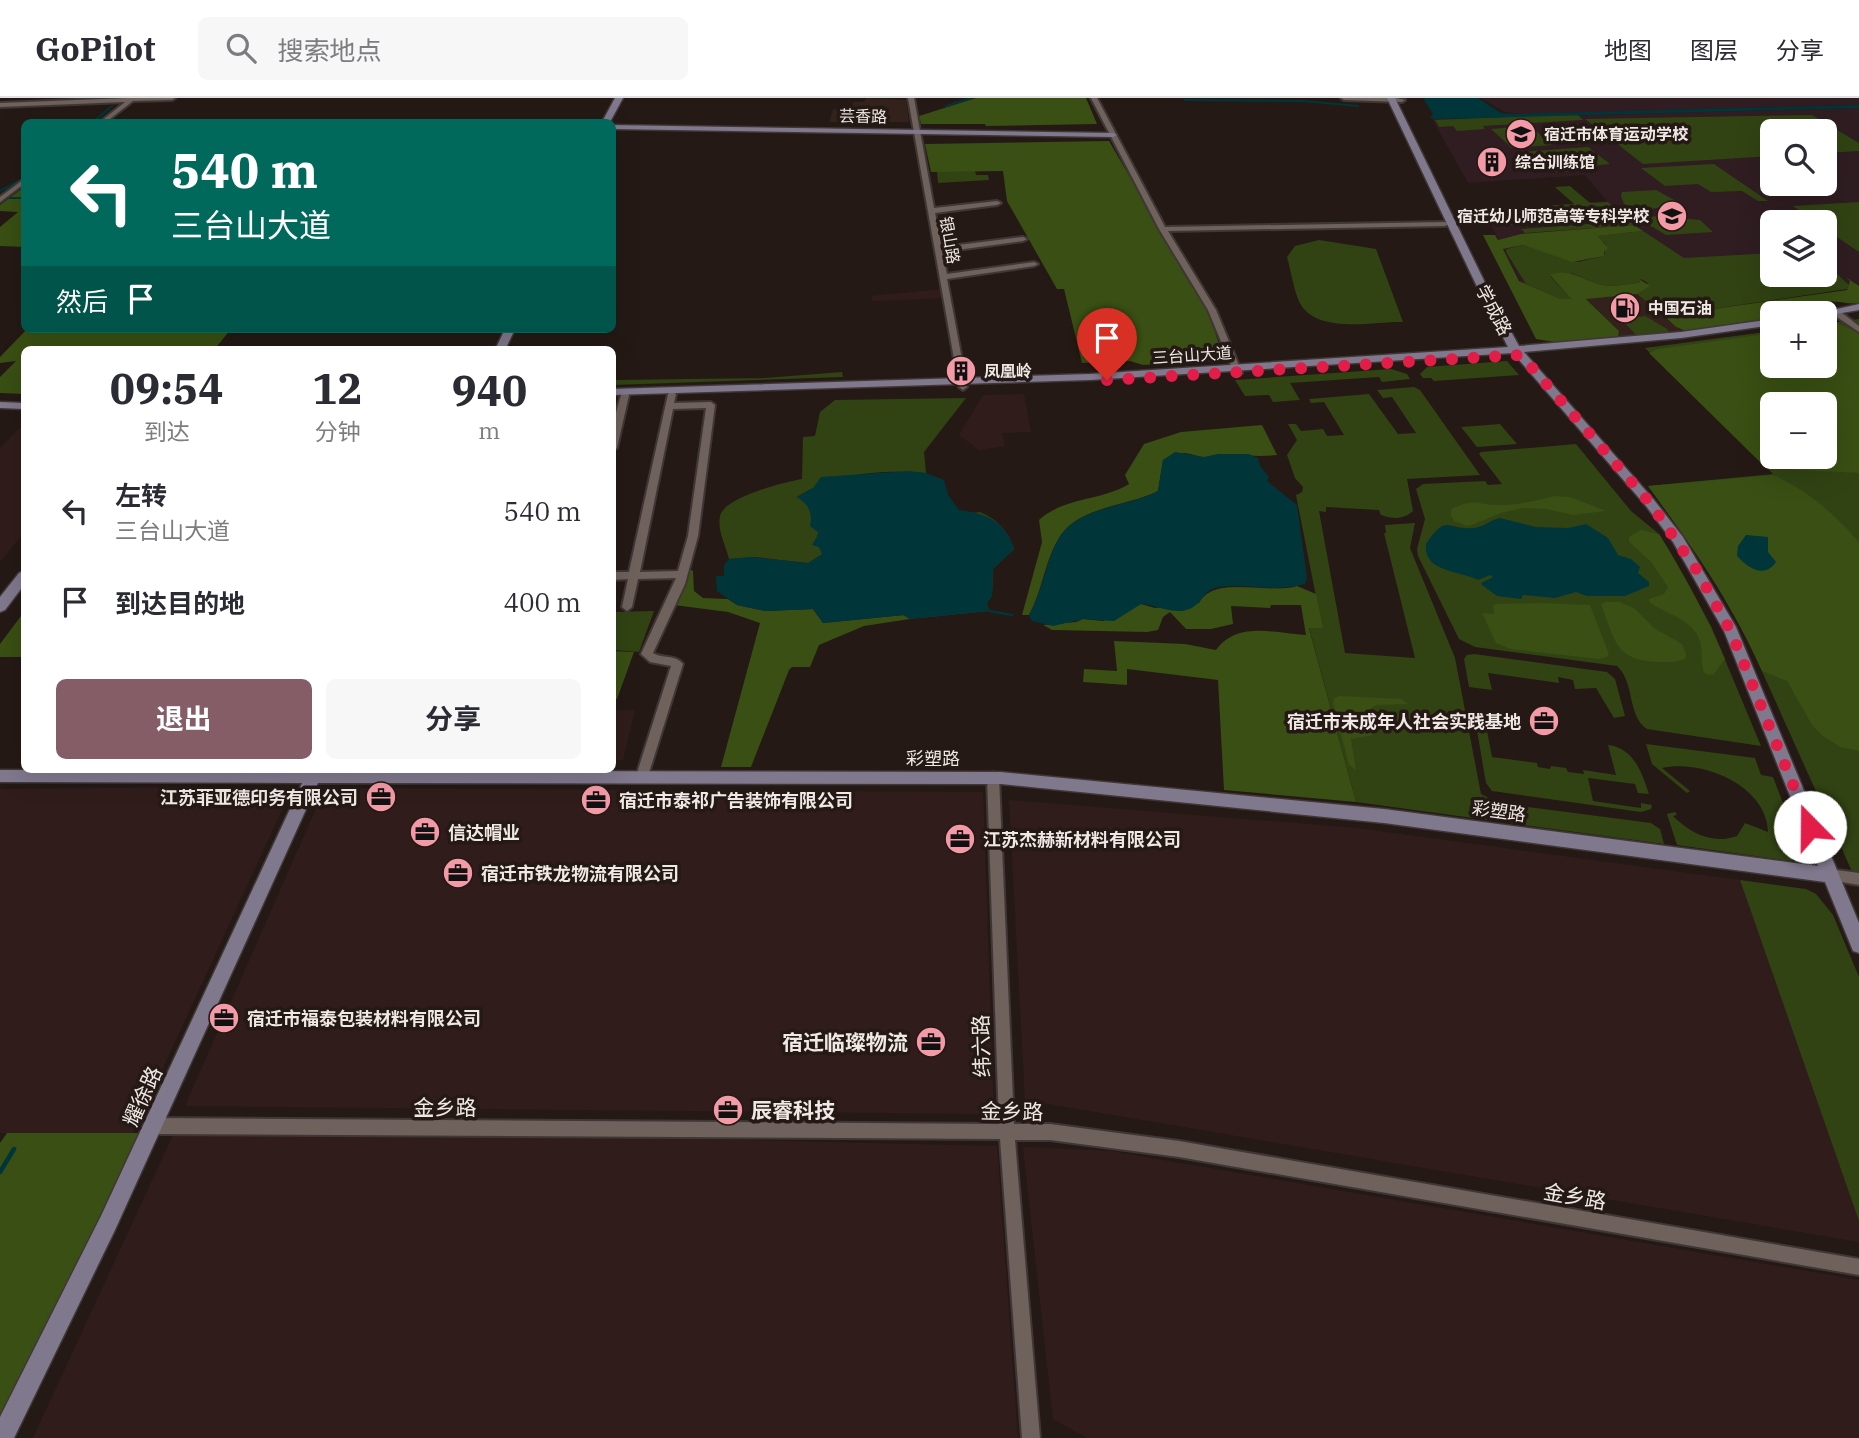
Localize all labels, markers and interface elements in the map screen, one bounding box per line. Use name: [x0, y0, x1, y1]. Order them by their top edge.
search box: [198, 17, 688, 80]
text: GoPilot: [35, 27, 156, 70]
icon: search: [222, 29, 260, 67]
text: 搜索地点: [278, 33, 382, 67]
text: 地图: [1604, 34, 1652, 66]
text: 图层: [1690, 34, 1738, 66]
text: 分享: [1776, 34, 1824, 66]
street label: 芸香路: [839, 106, 887, 126]
school or university icon: 宿迁市体育运动学校: [1504, 117, 1538, 151]
map controls: [1760, 119, 1837, 469]
button: search: [1760, 119, 1837, 196]
place label: 宿迁市体育运动学校: [1544, 124, 1689, 144]
text: 540 m: [171, 138, 318, 201]
building icon: 综合训练馆: [1475, 145, 1509, 179]
icon: left: [56, 147, 147, 238]
place label: 综合训练馆: [1515, 152, 1595, 172]
school or university icon: 宿迁幼儿师范高等专科学校: [1655, 199, 1689, 233]
text: 三台山大道: [171, 204, 331, 246]
place label: 宿迁幼儿师范高等专科学校: [1457, 206, 1650, 226]
button: layers: [1760, 210, 1837, 287]
street label: 银山路: [936, 215, 964, 265]
icon: arrive: [122, 280, 160, 318]
street label: 学成路: [1471, 281, 1517, 339]
text: 然后: [56, 284, 108, 318]
fuel station icon: 中国石油: [1608, 291, 1642, 325]
place label: 中国石油: [1648, 298, 1712, 318]
button: +: [1760, 301, 1837, 378]
pin: [1077, 308, 1137, 380]
icon: arrive: [1088, 319, 1126, 357]
street label: 三台山大道: [1151, 342, 1233, 368]
building icon: 凤凰岭: [944, 354, 978, 388]
text: 09:54: [110, 361, 223, 416]
text: 12: [312, 361, 363, 416]
place label: 凤凰岭: [984, 361, 1032, 381]
text: 940: [452, 363, 527, 418]
button: −: [1760, 392, 1837, 469]
text: m: [478, 415, 500, 445]
text: 到达: [144, 416, 190, 446]
text: 分钟: [314, 416, 360, 446]
text: 左转: [115, 478, 167, 512]
icon: left: [56, 492, 94, 530]
text: 540 m: [503, 494, 581, 528]
text: 三台山大道: [115, 515, 230, 545]
icon: arrive: [56, 583, 94, 621]
text: 400 m: [503, 585, 581, 619]
text: 到达目的地: [115, 586, 245, 620]
button: 退出: [56, 679, 312, 759]
button: 分享: [326, 679, 581, 759]
office icon: 宿迁市未成年人社会实践基地: [1527, 704, 1561, 738]
place label: 宿迁市未成年人社会实践基地: [1287, 710, 1521, 733]
street label: 彩塑路: [906, 747, 960, 770]
office icon: 江苏菲亚德印务有限公司: [364, 780, 398, 814]
office icon: 宿迁市泰祁广告装饰有限公司: [579, 783, 613, 817]
place label: 江苏菲亚德印务有限公司: [160, 786, 358, 809]
place label: 宿迁市泰祁广告装饰有限公司: [619, 789, 853, 812]
position arrow: [1773, 790, 1847, 864]
street label: 彩塑路: [1471, 796, 1527, 826]
office icon: 信达帽业: [408, 815, 442, 849]
place label: 信达帽业: [448, 821, 520, 844]
office icon: 江苏杰赫新材料有限公司: [943, 822, 977, 856]
place label: 江苏杰赫新材料有限公司: [983, 828, 1181, 851]
office icon: 宿迁市铁龙物流有限公司: [441, 856, 475, 890]
place label: 宿迁市铁龙物流有限公司: [481, 862, 679, 885]
office icon: 宿迁市福泰包装材料有限公司: [207, 1001, 241, 1035]
place label: 宿迁市福泰包装材料有限公司: [247, 1007, 481, 1030]
street label: 纬六路: [966, 1014, 996, 1078]
office icon: 宿迁临璨物流: [914, 1025, 948, 1059]
place label: 宿迁临璨物流: [782, 1028, 908, 1056]
street label: 耀徐路: [116, 1062, 168, 1130]
street label: 金乡路: [414, 1093, 477, 1121]
office icon: 辰睿科技: [711, 1093, 745, 1127]
place label: 辰睿科技: [751, 1096, 835, 1124]
street label: 金乡路: [980, 1096, 1044, 1126]
street label: 金乡路: [1542, 1177, 1608, 1215]

